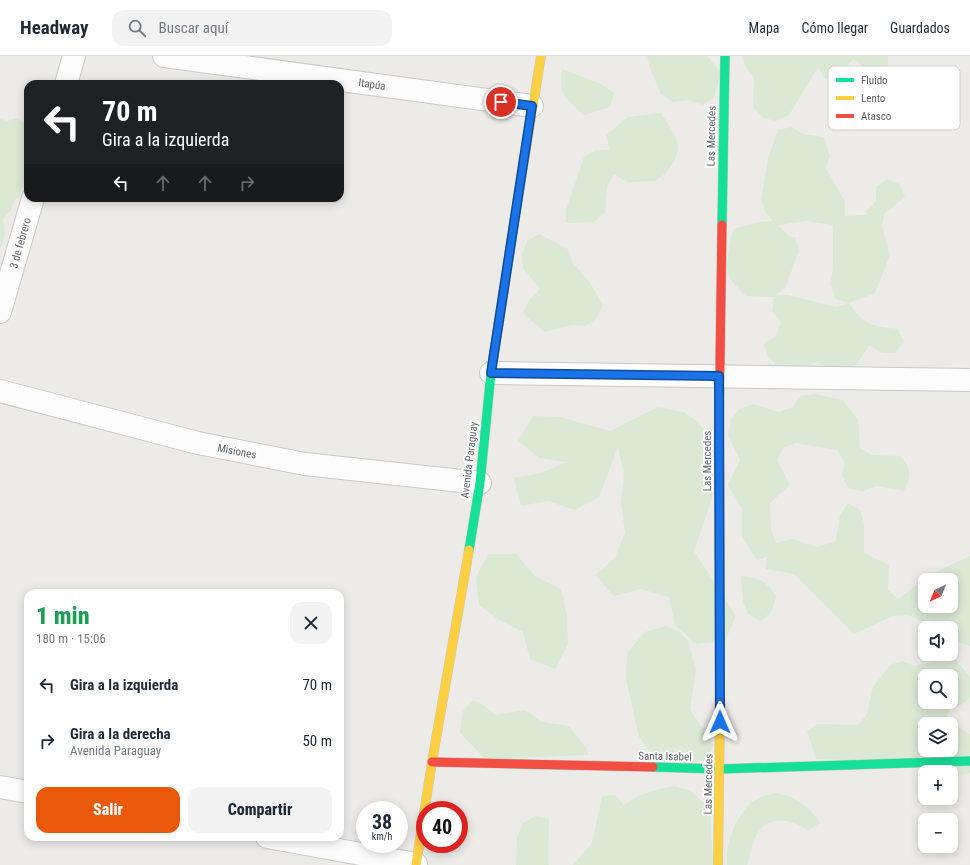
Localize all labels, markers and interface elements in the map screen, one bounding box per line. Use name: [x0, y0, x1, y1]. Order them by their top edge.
search box: [112, 10, 392, 46]
text: Headway: [20, 16, 88, 39]
icon: search: [126, 17, 148, 39]
text: Buscar aquí: [158, 19, 228, 37]
text: Mapa: [749, 20, 780, 36]
text: Cómo llegar: [802, 20, 868, 36]
text: Guardados: [890, 20, 950, 36]
legend: [828, 66, 960, 130]
text: Fluido: [861, 74, 888, 87]
street label: Itapúa: [358, 76, 386, 93]
pin: [484, 85, 518, 119]
icon: arrive: [490, 91, 512, 113]
text: Lento: [861, 92, 886, 105]
text: 70 m: [102, 95, 158, 128]
icon: left: [36, 96, 88, 148]
street label: Las Mercedes: [704, 106, 719, 166]
text: Atasco: [861, 110, 892, 123]
text: Gira a la izquierda: [102, 129, 229, 150]
icon: left: [110, 172, 132, 194]
icon: ahead: [152, 172, 174, 194]
icon: ahead: [194, 172, 216, 194]
icon: right: [236, 172, 258, 194]
street label: 3 de febrero: [7, 216, 34, 270]
street label: Avenida Paraguay: [458, 421, 481, 499]
street label: Las Mercedes: [701, 431, 714, 491]
street label: Misiones: [216, 441, 257, 462]
north arrow: [918, 573, 958, 613]
map controls: [918, 573, 958, 853]
text: 1 min: [36, 602, 90, 630]
button: close: [290, 602, 332, 644]
button: sound: [918, 621, 958, 661]
text: 180 m · 15:06: [36, 631, 106, 646]
button: search: [918, 669, 958, 709]
icon: left: [36, 674, 58, 696]
text: Gira a la izquierda: [70, 676, 178, 694]
text: 70 m: [302, 676, 332, 694]
position arrow: [699, 701, 741, 743]
button: layers: [918, 717, 958, 757]
text: Gira a la derecha: [70, 725, 171, 743]
icon: right: [36, 730, 58, 752]
text: 50 m: [302, 732, 332, 750]
text: Avenida Paraguay: [70, 743, 161, 758]
street label: Santa Isabel: [638, 750, 692, 763]
street label: Las Mercedes: [701, 754, 716, 814]
button: +: [918, 765, 958, 805]
button: Salir: [36, 787, 180, 833]
button: Compartir: [188, 787, 332, 833]
speed limit sign: 40: [416, 801, 468, 853]
text: 38: [372, 810, 392, 834]
button: −: [918, 813, 958, 853]
text: km/h: [372, 831, 392, 842]

